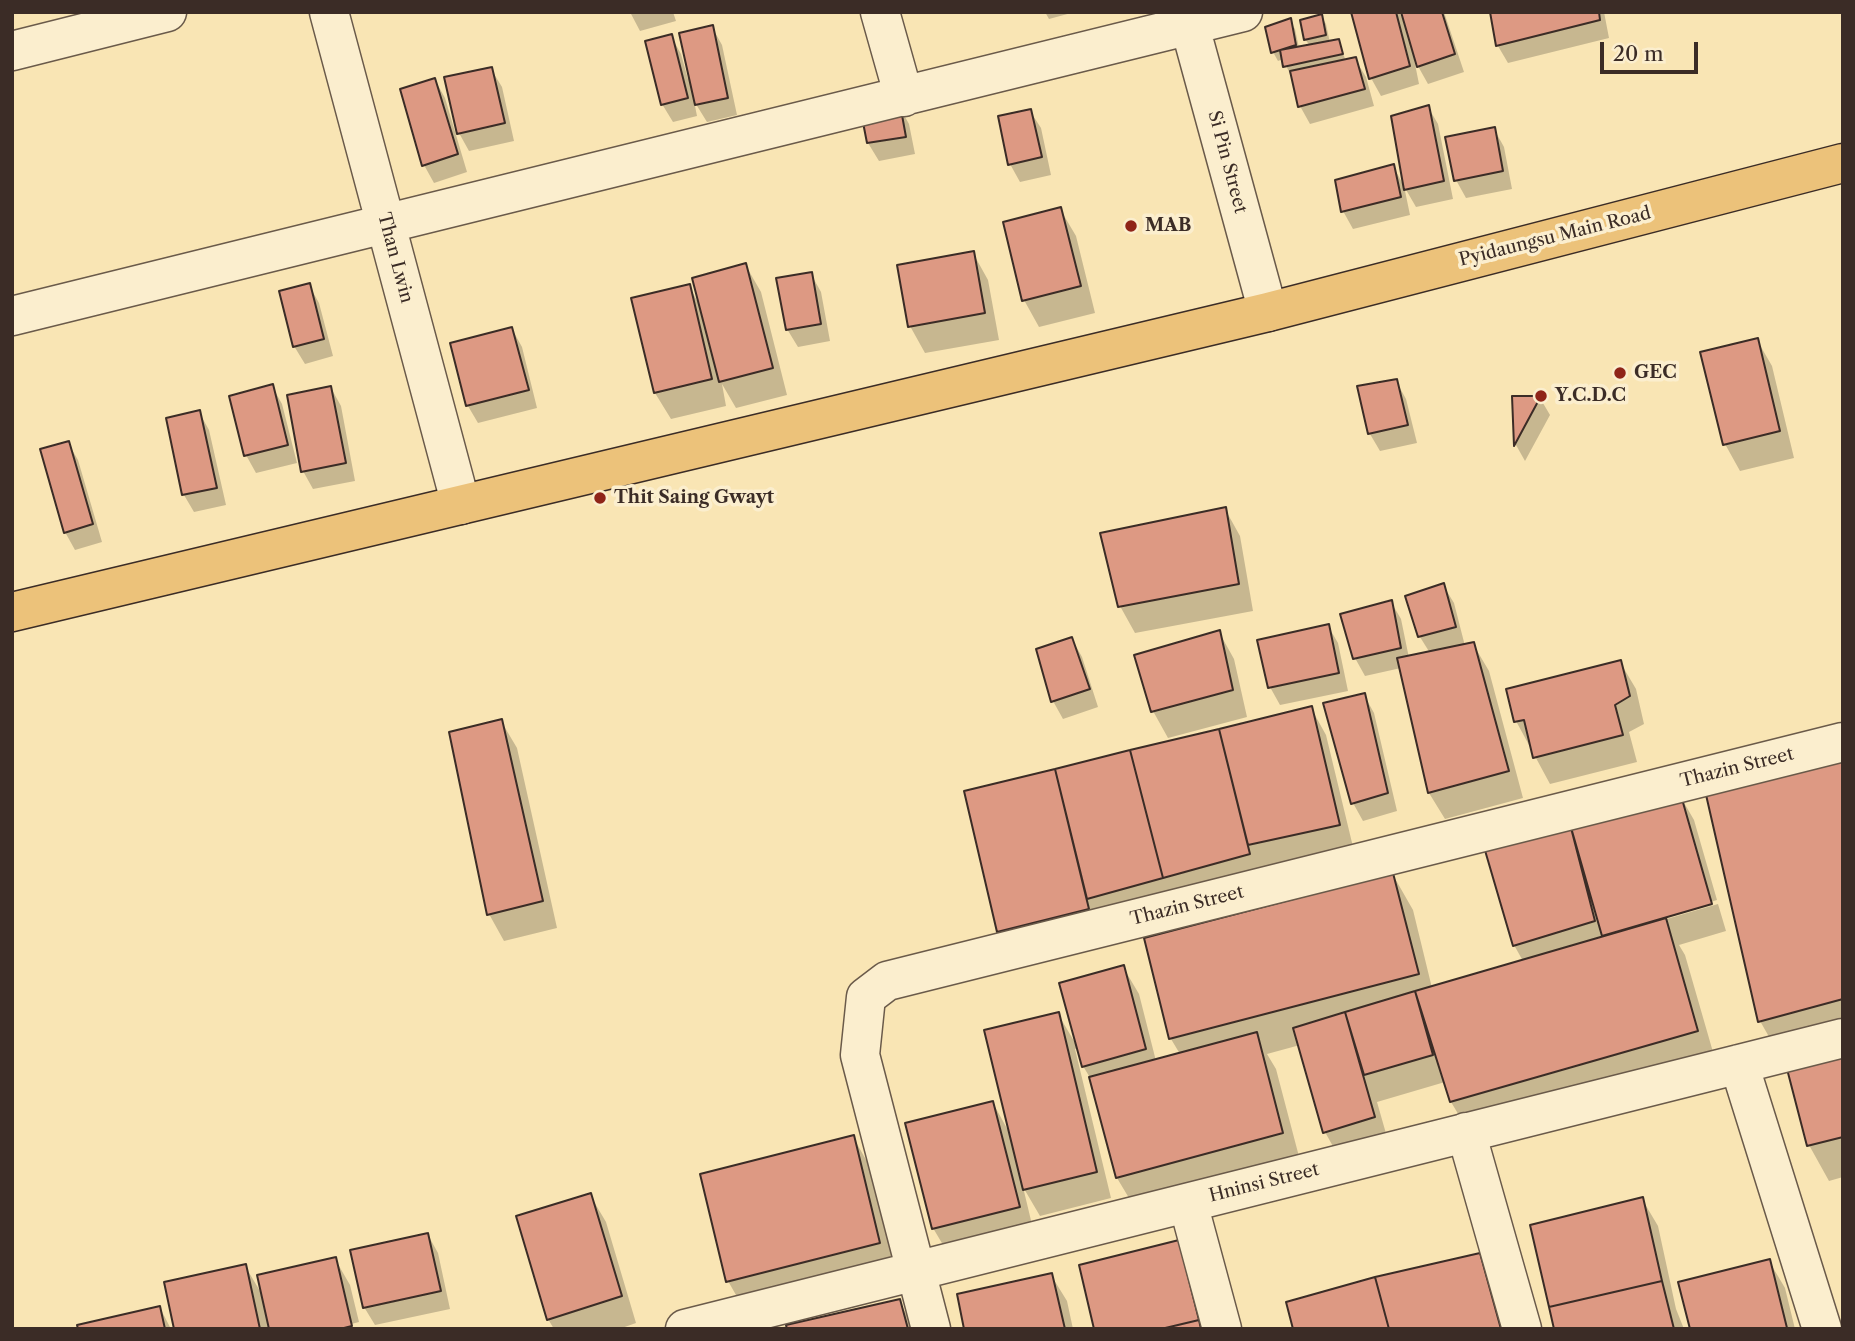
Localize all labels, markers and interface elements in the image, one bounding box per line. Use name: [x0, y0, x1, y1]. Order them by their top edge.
scale bar: [1603, 28, 1701, 72]
text: 20 m: [1613, 41, 1664, 66]
street label: Si Pin Street: [1203, 108, 1251, 216]
street label: Pyidaungsu Main Road: [1457, 203, 1653, 271]
street label: Than Lwin: [373, 210, 417, 306]
place label: MAB: [1145, 215, 1191, 237]
marker: MAB: [1123, 218, 1139, 234]
place label: GEC: [1634, 362, 1677, 384]
marker: GEC: [1612, 365, 1628, 381]
place label: Y.C.D.C: [1555, 385, 1626, 407]
marker: Y.C.D.C: [1533, 388, 1549, 404]
place label: Thit Saing Gwayt: [614, 487, 774, 509]
marker: Thit Saing Gwayt: [592, 490, 608, 506]
street label: Thazin Street: [1678, 743, 1796, 793]
street label: Thazin Street: [1128, 881, 1246, 931]
street label: Hninsi Street: [1207, 1159, 1321, 1207]

